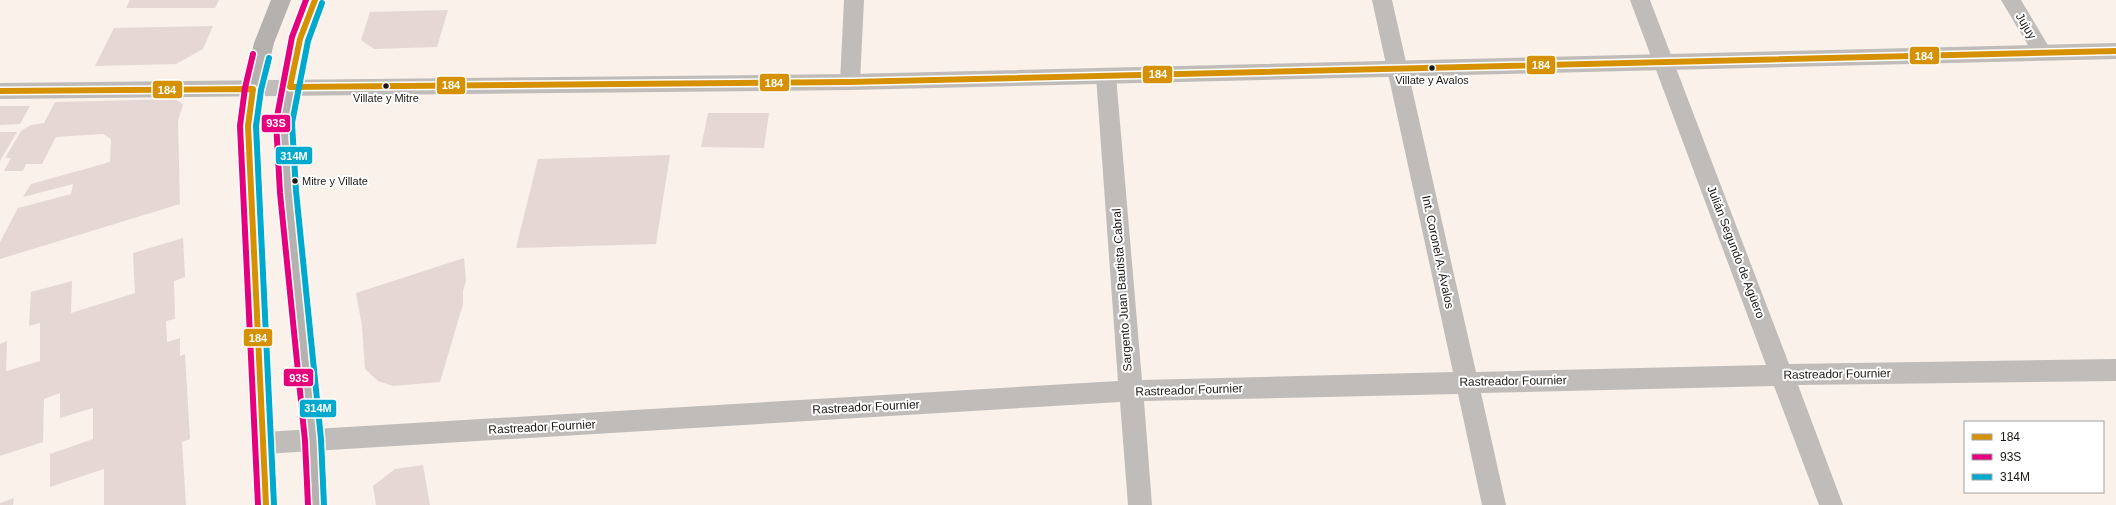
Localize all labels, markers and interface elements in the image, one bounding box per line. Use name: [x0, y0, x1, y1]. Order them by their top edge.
street label: Jujuy: [2013, 10, 2039, 42]
line badge: 184: [1909, 46, 1940, 65]
text: 184: [1915, 50, 1934, 62]
line badge: 184: [1526, 55, 1556, 75]
text: 184: [1532, 59, 1551, 71]
marker: Villate y Avalos: [1427, 63, 1437, 73]
line badge: 184: [1142, 65, 1173, 84]
text: 184: [1149, 68, 1168, 80]
line badge: 184: [759, 73, 790, 92]
place label: Villate y Avalos: [1395, 74, 1469, 86]
line badge: 184: [436, 76, 466, 95]
text: 184: [765, 77, 784, 89]
text: 184: [442, 79, 461, 91]
line badge: 184: [152, 80, 183, 99]
marker: Villate y Mitre: [381, 81, 391, 91]
text: 184: [158, 84, 177, 96]
place label: Villate y Mitre: [353, 92, 419, 104]
line badge: 93S: [261, 114, 291, 133]
text: 93S: [266, 117, 286, 129]
line badge: 314M: [275, 146, 313, 165]
text: 314M: [280, 150, 308, 162]
place label: Mitre y Villate: [302, 175, 368, 187]
marker: Mitre y Villate: [290, 176, 300, 186]
street label: Julián Segundo de Agüero: [1704, 184, 1768, 321]
street label: Int. Coronel A. Ávalos: [1419, 194, 1458, 310]
street label: Sargento Juan Bautista Cabral: [1109, 208, 1135, 372]
line badge: 184: [243, 328, 273, 347]
text: 184: [249, 332, 268, 344]
street label: Rastreador Fournier: [1783, 366, 1891, 382]
line badge: 93S: [283, 368, 314, 387]
text: 93S: [289, 372, 309, 384]
street label: Rastreador Fournier: [1459, 373, 1567, 389]
street label: Rastreador Fournier: [1135, 381, 1243, 399]
street label: Rastreador Fournier: [812, 397, 920, 417]
line badge: 314M: [299, 399, 337, 418]
text: 314M: [304, 402, 332, 414]
street label: Rastreador Fournier: [488, 417, 596, 437]
legend: [1964, 421, 2104, 493]
text: 184: [2000, 430, 2020, 444]
text: 93S: [2000, 450, 2021, 464]
text: 314M: [2000, 470, 2030, 484]

